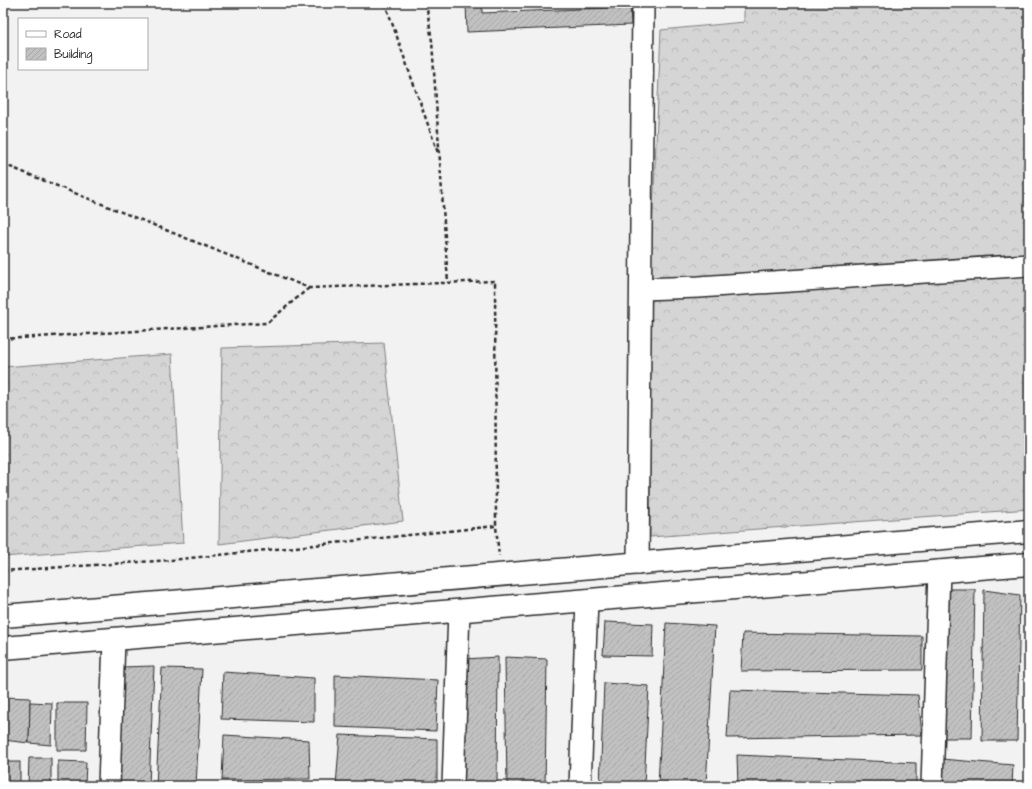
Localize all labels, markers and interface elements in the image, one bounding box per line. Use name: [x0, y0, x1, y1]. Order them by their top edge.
legend: [18, 18, 148, 70]
text: Road: [54, 26, 82, 43]
text: Building: [54, 46, 92, 64]

